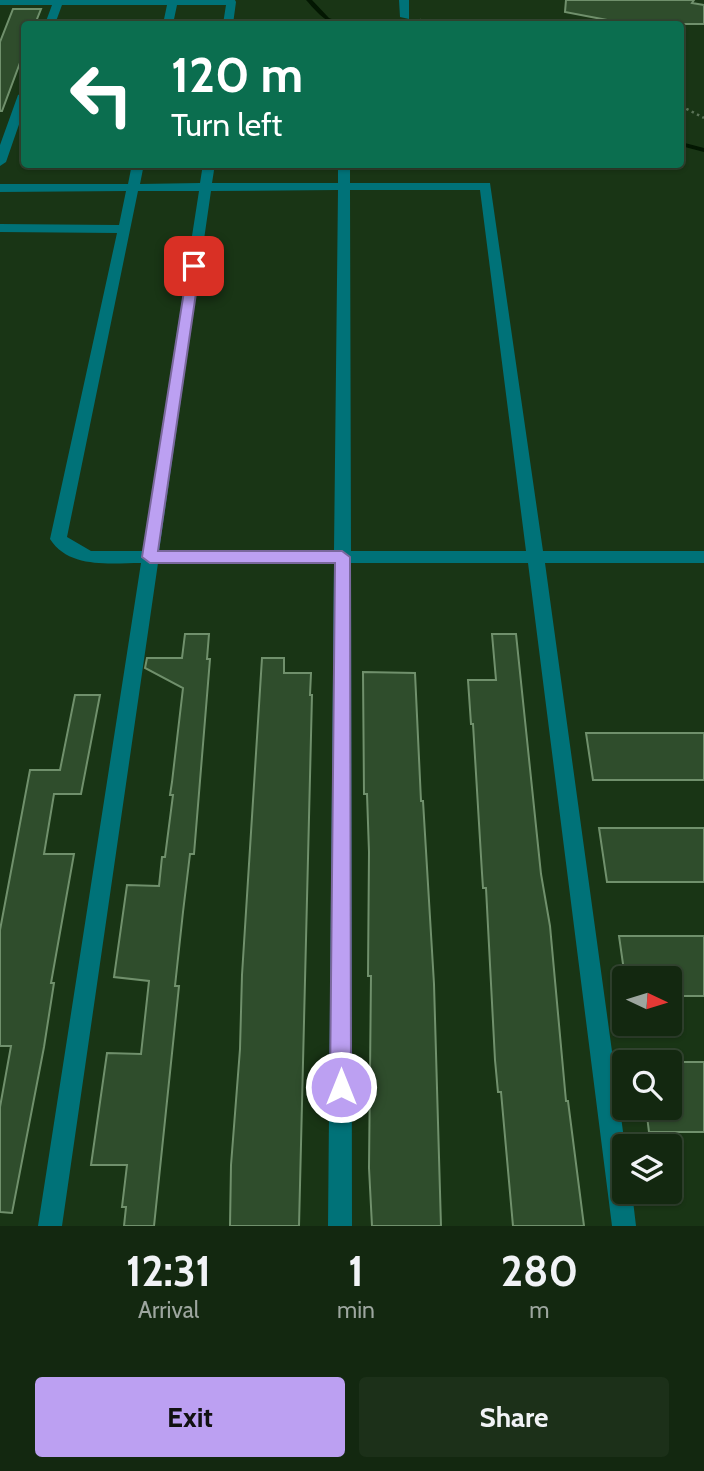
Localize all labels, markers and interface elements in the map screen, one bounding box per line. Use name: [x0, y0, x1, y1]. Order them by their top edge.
text: 120 m: [171, 45, 303, 104]
icon: left: [56, 49, 147, 140]
text: Turn left: [171, 105, 282, 144]
pin: [164, 236, 224, 296]
icon: arrive: [175, 247, 213, 285]
north arrow: [612, 966, 682, 1036]
map controls: [612, 966, 682, 1204]
position arrow: [304, 1050, 378, 1124]
button: search: [612, 1050, 682, 1120]
button: layers: [612, 1134, 682, 1204]
text: 12:31: [126, 1245, 211, 1297]
text: 1: [348, 1245, 364, 1297]
text: 280: [501, 1245, 578, 1297]
text: Arrival: [138, 1296, 199, 1324]
text: min: [337, 1296, 375, 1324]
text: m: [529, 1296, 550, 1324]
button: Exit: [35, 1377, 345, 1457]
button: Share: [359, 1377, 669, 1457]

